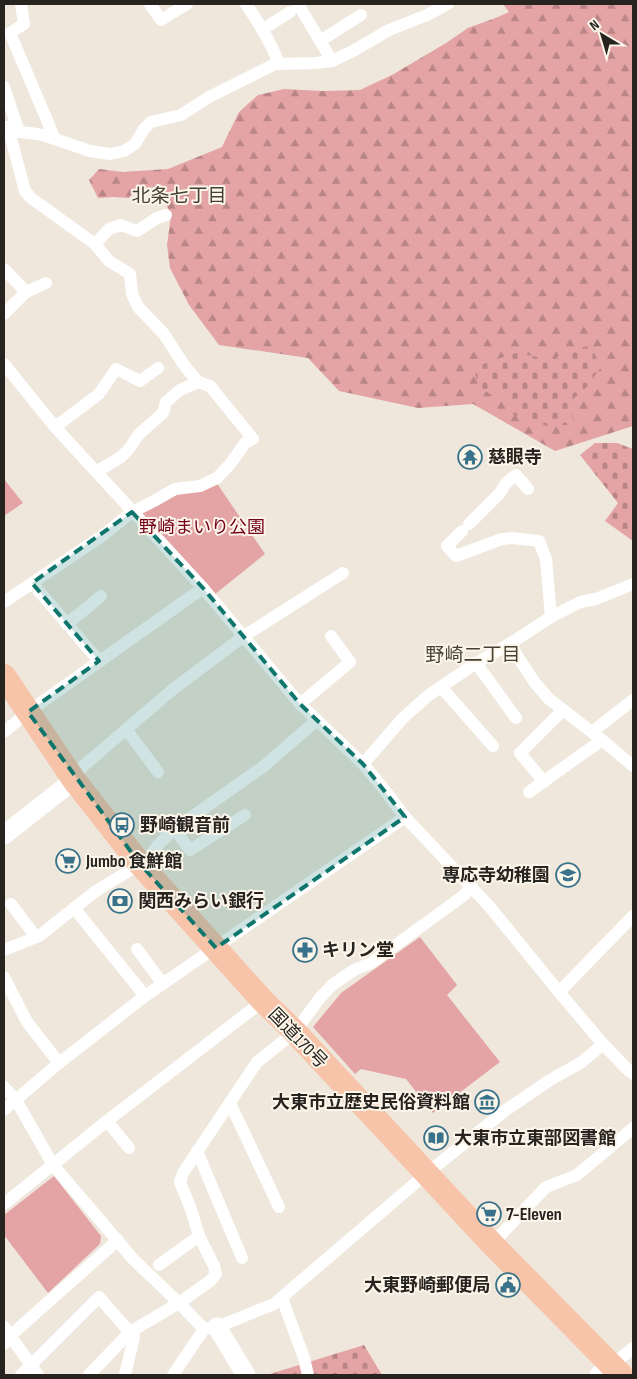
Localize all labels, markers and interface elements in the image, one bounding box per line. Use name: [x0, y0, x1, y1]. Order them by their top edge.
north arrow: [577, 10, 627, 60]
text: N: [586, 16, 602, 34]
district label: 北条七丁目: [131, 185, 227, 208]
temple icon: 慈眼寺: [457, 444, 483, 470]
place label: 慈眼寺: [488, 447, 542, 468]
park label: 野崎まいり公園: [139, 517, 265, 538]
district label: 野崎二丁目: [425, 644, 521, 667]
bus stop icon: 野崎観音前: [109, 812, 135, 838]
place label: 野崎観音前: [140, 815, 230, 836]
supermarket icon: Jumbo 食鮮館: [55, 848, 81, 874]
place label: Jumbo 食鮮館: [85, 851, 182, 872]
school or university icon: 専応寺幼稚園: [555, 862, 581, 888]
place label: 専応寺幼稚園: [442, 865, 550, 886]
bank icon: 関西みらい銀行: [107, 888, 133, 914]
place label: 関西みらい銀行: [138, 890, 264, 912]
pharmacy icon: キリン堂: [292, 937, 318, 963]
place label: キリン堂: [322, 940, 394, 961]
street label: 国道170号: [264, 1004, 331, 1073]
museum icon: 大東市立歴史民俗資料館: [474, 1089, 500, 1115]
place label: 大東市立歴史民俗資料館: [272, 1092, 470, 1113]
library icon: 大東市立東部図書館: [423, 1125, 449, 1151]
place label: 大東市立東部図書館: [454, 1128, 616, 1149]
supermarket icon: 7-Eleven: [476, 1201, 502, 1227]
place label: 7-Eleven: [506, 1204, 562, 1225]
public building icon: 大東野崎郵便局: [495, 1272, 521, 1298]
place label: 大東野崎郵便局: [364, 1275, 490, 1296]

